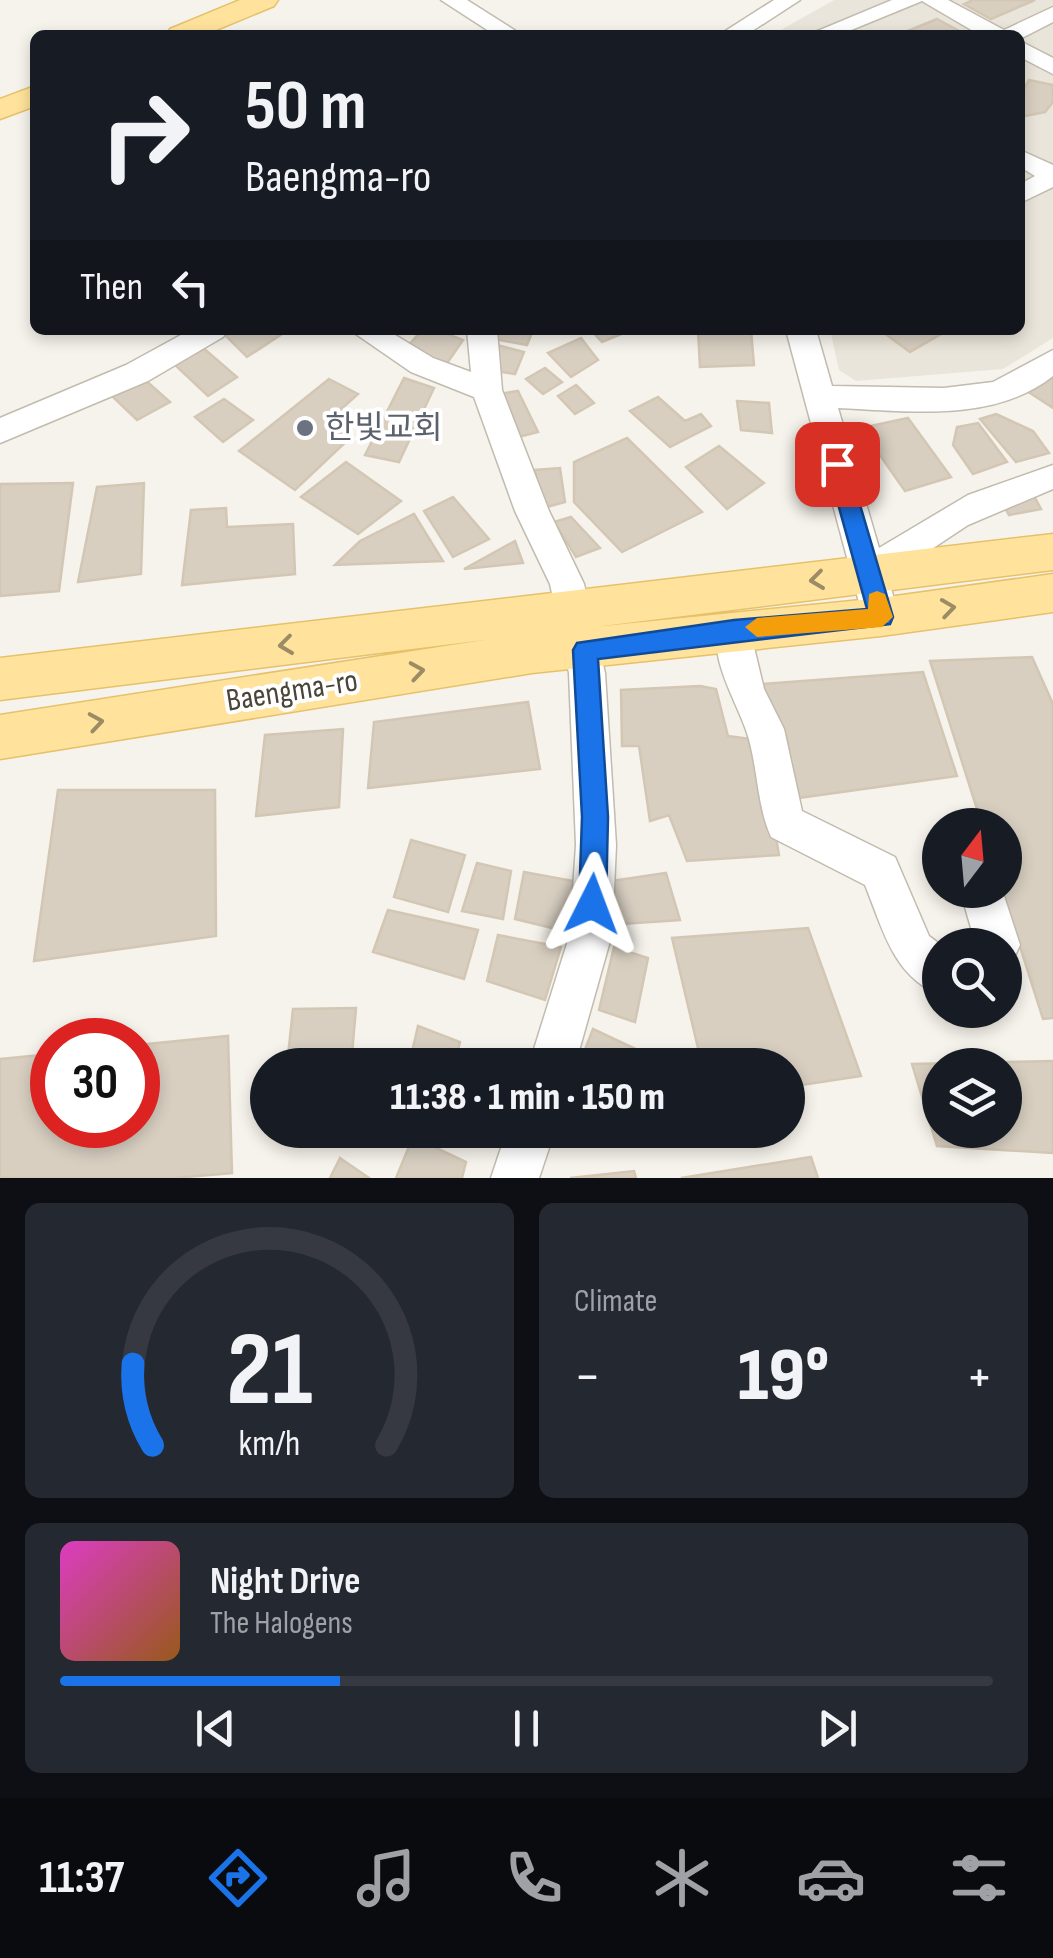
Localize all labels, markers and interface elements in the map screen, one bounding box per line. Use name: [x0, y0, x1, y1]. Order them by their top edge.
text: 50 m: [245, 65, 366, 149]
icon: right: [80, 70, 210, 200]
text: Baengma-ro: [245, 150, 431, 205]
icon: left: [163, 260, 218, 315]
text: Then: [80, 265, 143, 310]
place label: 한빛교회: [325, 409, 443, 448]
marker: 한빛교회: [294, 417, 316, 439]
pin: [795, 422, 880, 507]
icon: arrive: [810, 437, 865, 492]
one-way arrow: [809, 569, 825, 590]
one-way arrow: [940, 598, 957, 619]
one-way arrow: [278, 634, 294, 655]
street label: Baengma-ro: [223, 661, 361, 721]
one-way arrow: [409, 662, 426, 683]
one-way arrow: [88, 712, 105, 733]
north arrow: [922, 808, 1022, 908]
map controls: [922, 808, 1022, 1148]
position arrow: [540, 852, 644, 956]
button: search: [922, 928, 1022, 1028]
speed limit sign: 30: [30, 1018, 160, 1148]
button: layers: [922, 1048, 1022, 1148]
text: 11:38 · 1 min · 150 m: [390, 1075, 665, 1120]
text: Climate: [574, 1282, 657, 1321]
text: 21: [226, 1309, 313, 1434]
text: 19°: [738, 1331, 829, 1422]
text: −: [574, 1344, 601, 1411]
text: +: [966, 1344, 993, 1411]
text: km/h: [239, 1423, 300, 1466]
text: Night Drive: [210, 1559, 361, 1604]
text: The Halogens: [210, 1604, 353, 1643]
icon: previous: [188, 1701, 243, 1756]
icon: pause: [499, 1701, 554, 1756]
icon: next: [810, 1701, 865, 1756]
icon: directions: [203, 1843, 273, 1913]
icon: music: [351, 1843, 421, 1913]
icon: phone: [499, 1843, 569, 1913]
icon: climate: [647, 1843, 717, 1913]
icon: car: [796, 1843, 866, 1913]
icon: filters: [944, 1843, 1014, 1913]
text: 11:37: [39, 1851, 124, 1906]

